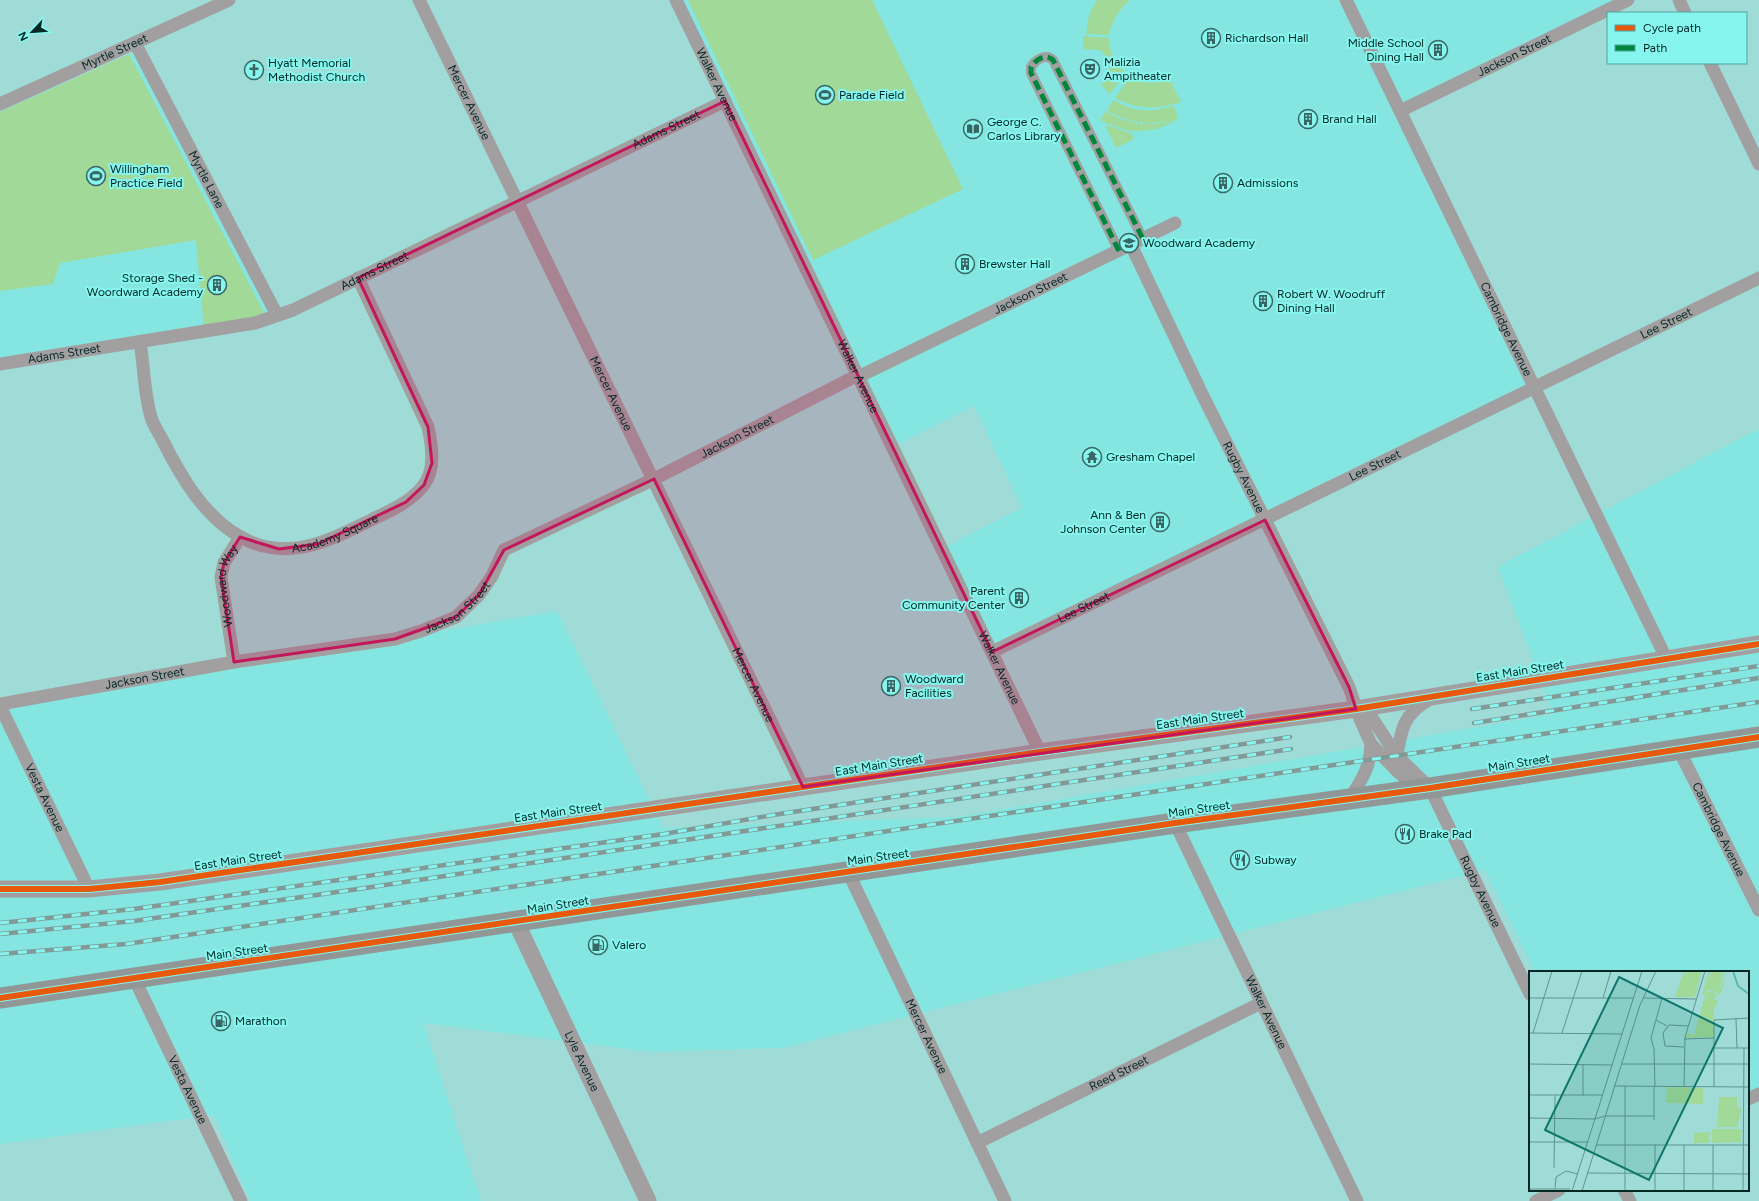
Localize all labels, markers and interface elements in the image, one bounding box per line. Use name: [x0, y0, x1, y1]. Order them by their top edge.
north arrow: [12, 12, 52, 52]
legend: [1607, 12, 1747, 64]
text: Cycle path: [1643, 21, 1701, 35]
building icon: Richardson Hall: [1200, 27, 1222, 49]
text: N: [16, 29, 31, 43]
street label: Myrtle Street: [80, 31, 150, 73]
place label: Richardson Hall: [1225, 31, 1308, 45]
street label: Jackson Street: [1475, 31, 1554, 79]
place label: Middle School Dining Hall: [1348, 36, 1424, 64]
building icon: Middle School Dining Hall: [1427, 39, 1449, 61]
text: Path: [1643, 41, 1667, 55]
street label: Walker Avenue: [693, 46, 741, 124]
place label: Malizia Ampitheater: [1104, 55, 1171, 83]
place label: Hyatt Memorial Methodist Church: [268, 56, 365, 84]
theatre icon: Malizia Ampitheater: [1079, 58, 1101, 80]
church icon: Hyatt Memorial Methodist Church: [243, 59, 265, 81]
street label: Mercer Avenue: [445, 63, 493, 143]
sports icon: Parade Field: [814, 84, 836, 106]
place label: Parade Field: [839, 88, 904, 102]
street label: Adams Street: [630, 107, 703, 152]
building icon: Brand Hall: [1297, 108, 1319, 130]
place label: Brand Hall: [1322, 112, 1377, 126]
place label: George C. Carlos Library: [987, 115, 1061, 143]
library icon: George C. Carlos Library: [962, 118, 984, 140]
street label: Myrtle Lane: [186, 148, 227, 211]
place label: Willingham Practice Field: [110, 162, 182, 190]
sports icon: Willingham Practice Field: [85, 165, 107, 187]
building icon: Admissions: [1212, 172, 1234, 194]
place label: Admissions: [1237, 176, 1299, 190]
school or university icon: Woodward Academy: [1118, 232, 1140, 254]
place label: Woodward Academy: [1143, 236, 1256, 250]
street label: Adams Street: [338, 248, 411, 293]
building icon: Brewster Hall: [954, 253, 976, 275]
place label: Brewster Hall: [979, 257, 1050, 271]
street label: Jackson Street: [991, 269, 1070, 317]
place label: Storage Shed - Woordward Academy: [87, 271, 204, 299]
building icon: Storage Shed - Woordward Academy: [206, 274, 228, 296]
street label: Cambridge Avenue: [1477, 280, 1535, 379]
place label: Robert W. Woodruff Dining Hall: [1277, 287, 1386, 315]
building icon: Robert W. Woodruff Dining Hall: [1252, 290, 1274, 312]
street label: Lee Street: [1638, 305, 1695, 342]
street label: Walker Avenue: [834, 337, 882, 416]
street label: Adams Street: [27, 341, 102, 366]
street label: Mercer Avenue: [587, 354, 635, 434]
street label: Jackson Street: [698, 412, 777, 461]
street label: Rugby Avenue: [1220, 439, 1268, 515]
temple icon: Gresham Chapel: [1081, 446, 1103, 468]
street label: Lee Street: [1347, 447, 1404, 484]
place label: Gresham Chapel: [1106, 450, 1195, 464]
place label: Ann & Ben Johnson Center: [1060, 508, 1146, 536]
street label: Academy Square: [291, 511, 381, 555]
building icon: Ann & Ben Johnson Center: [1149, 511, 1171, 533]
street label: Woodward Way: [214, 542, 241, 628]
street label: Jackson Street: [422, 578, 494, 636]
place label: Parent Community Center: [902, 584, 1005, 612]
building icon: Parent Community Center: [1008, 587, 1030, 609]
street label: Lee Street: [1055, 589, 1112, 626]
street label: Walker Avenue: [976, 629, 1023, 707]
street label: Mercer Avenue: [729, 645, 777, 725]
street label: East Main Street: [1475, 657, 1565, 685]
street label: Jackson Street: [104, 664, 186, 692]
place label: Woodward Facilities: [905, 672, 963, 700]
building icon: Woodward Facilities: [880, 675, 902, 697]
street label: East Main Street: [1155, 706, 1245, 732]
street label: East Main Street: [834, 751, 924, 779]
street label: Main Street: [1487, 751, 1551, 775]
street label: Vesta Avenue: [22, 761, 67, 835]
street label: Cambridge Avenue: [1689, 780, 1748, 879]
street label: Main Street: [1167, 798, 1231, 820]
street label: East Main Street: [513, 799, 603, 825]
restaurant icon: Brake Pad: [1394, 823, 1416, 845]
place label: Brake Pad: [1419, 827, 1472, 841]
street label: Main Street: [846, 846, 910, 868]
street label: East Main Street: [193, 847, 283, 873]
restaurant icon: Subway: [1229, 849, 1251, 871]
place label: Subway: [1254, 853, 1297, 867]
street label: Rugby Avenue: [1457, 853, 1504, 930]
street label: Main Street: [526, 893, 590, 917]
fuel station icon: Valero: [587, 934, 609, 956]
place label: Valero: [612, 938, 646, 952]
street label: Main Street: [205, 941, 269, 963]
inset map: [1529, 971, 1749, 1191]
street label: Walker Avenue: [1242, 973, 1290, 1052]
street label: Mercer Avenue: [903, 996, 950, 1076]
fuel station icon: Marathon: [210, 1010, 232, 1032]
place label: Marathon: [235, 1014, 287, 1028]
street label: Lyle Avenue: [562, 1029, 602, 1094]
street label: Reed Street: [1087, 1052, 1151, 1094]
street label: Vesta Avenue: [165, 1053, 210, 1127]

